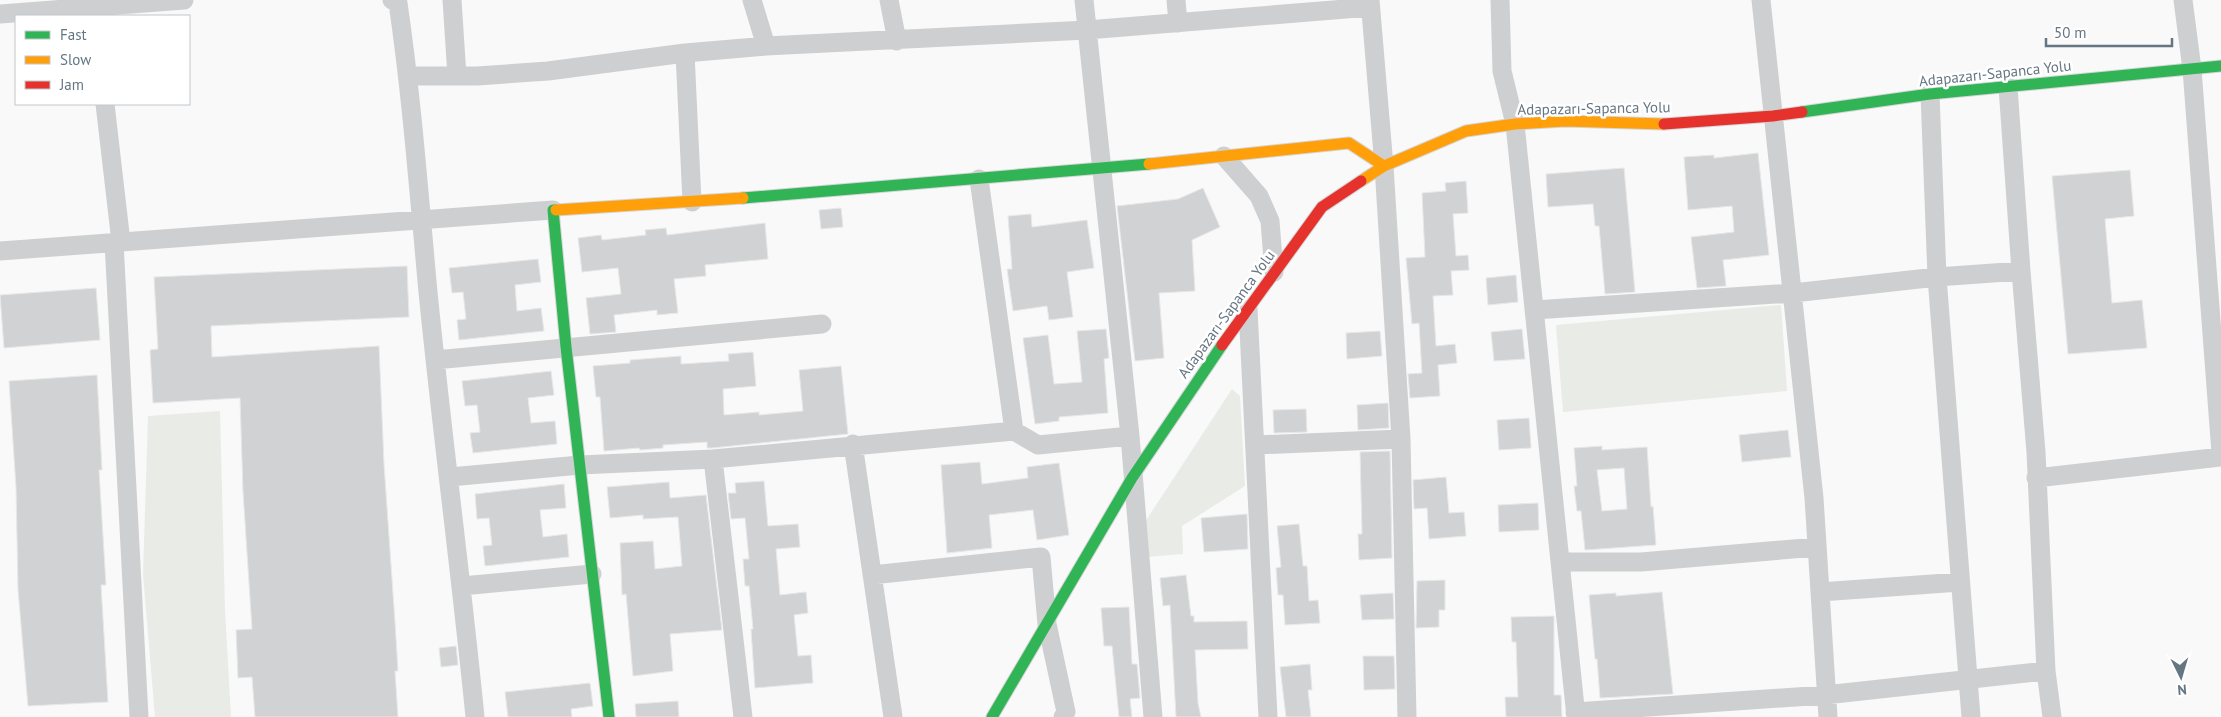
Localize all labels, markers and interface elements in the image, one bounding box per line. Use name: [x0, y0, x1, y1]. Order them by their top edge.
legend: [15, 15, 190, 105]
scale bar: [2046, 15, 2172, 47]
text: 50 m: [2054, 23, 2087, 42]
text: Fast: [60, 25, 87, 44]
text: Slow: [60, 50, 91, 69]
street label: Adapazarı-Sapanca Yolu: [1918, 56, 2072, 90]
text: Jam: [59, 75, 84, 94]
street label: Adapazarı-Sapanca Yolu: [1517, 97, 1671, 119]
street label: Adapazarı-Sapanca Yolu: [1173, 247, 1279, 381]
north arrow: [2156, 652, 2206, 702]
text: N: [2177, 681, 2188, 699]

